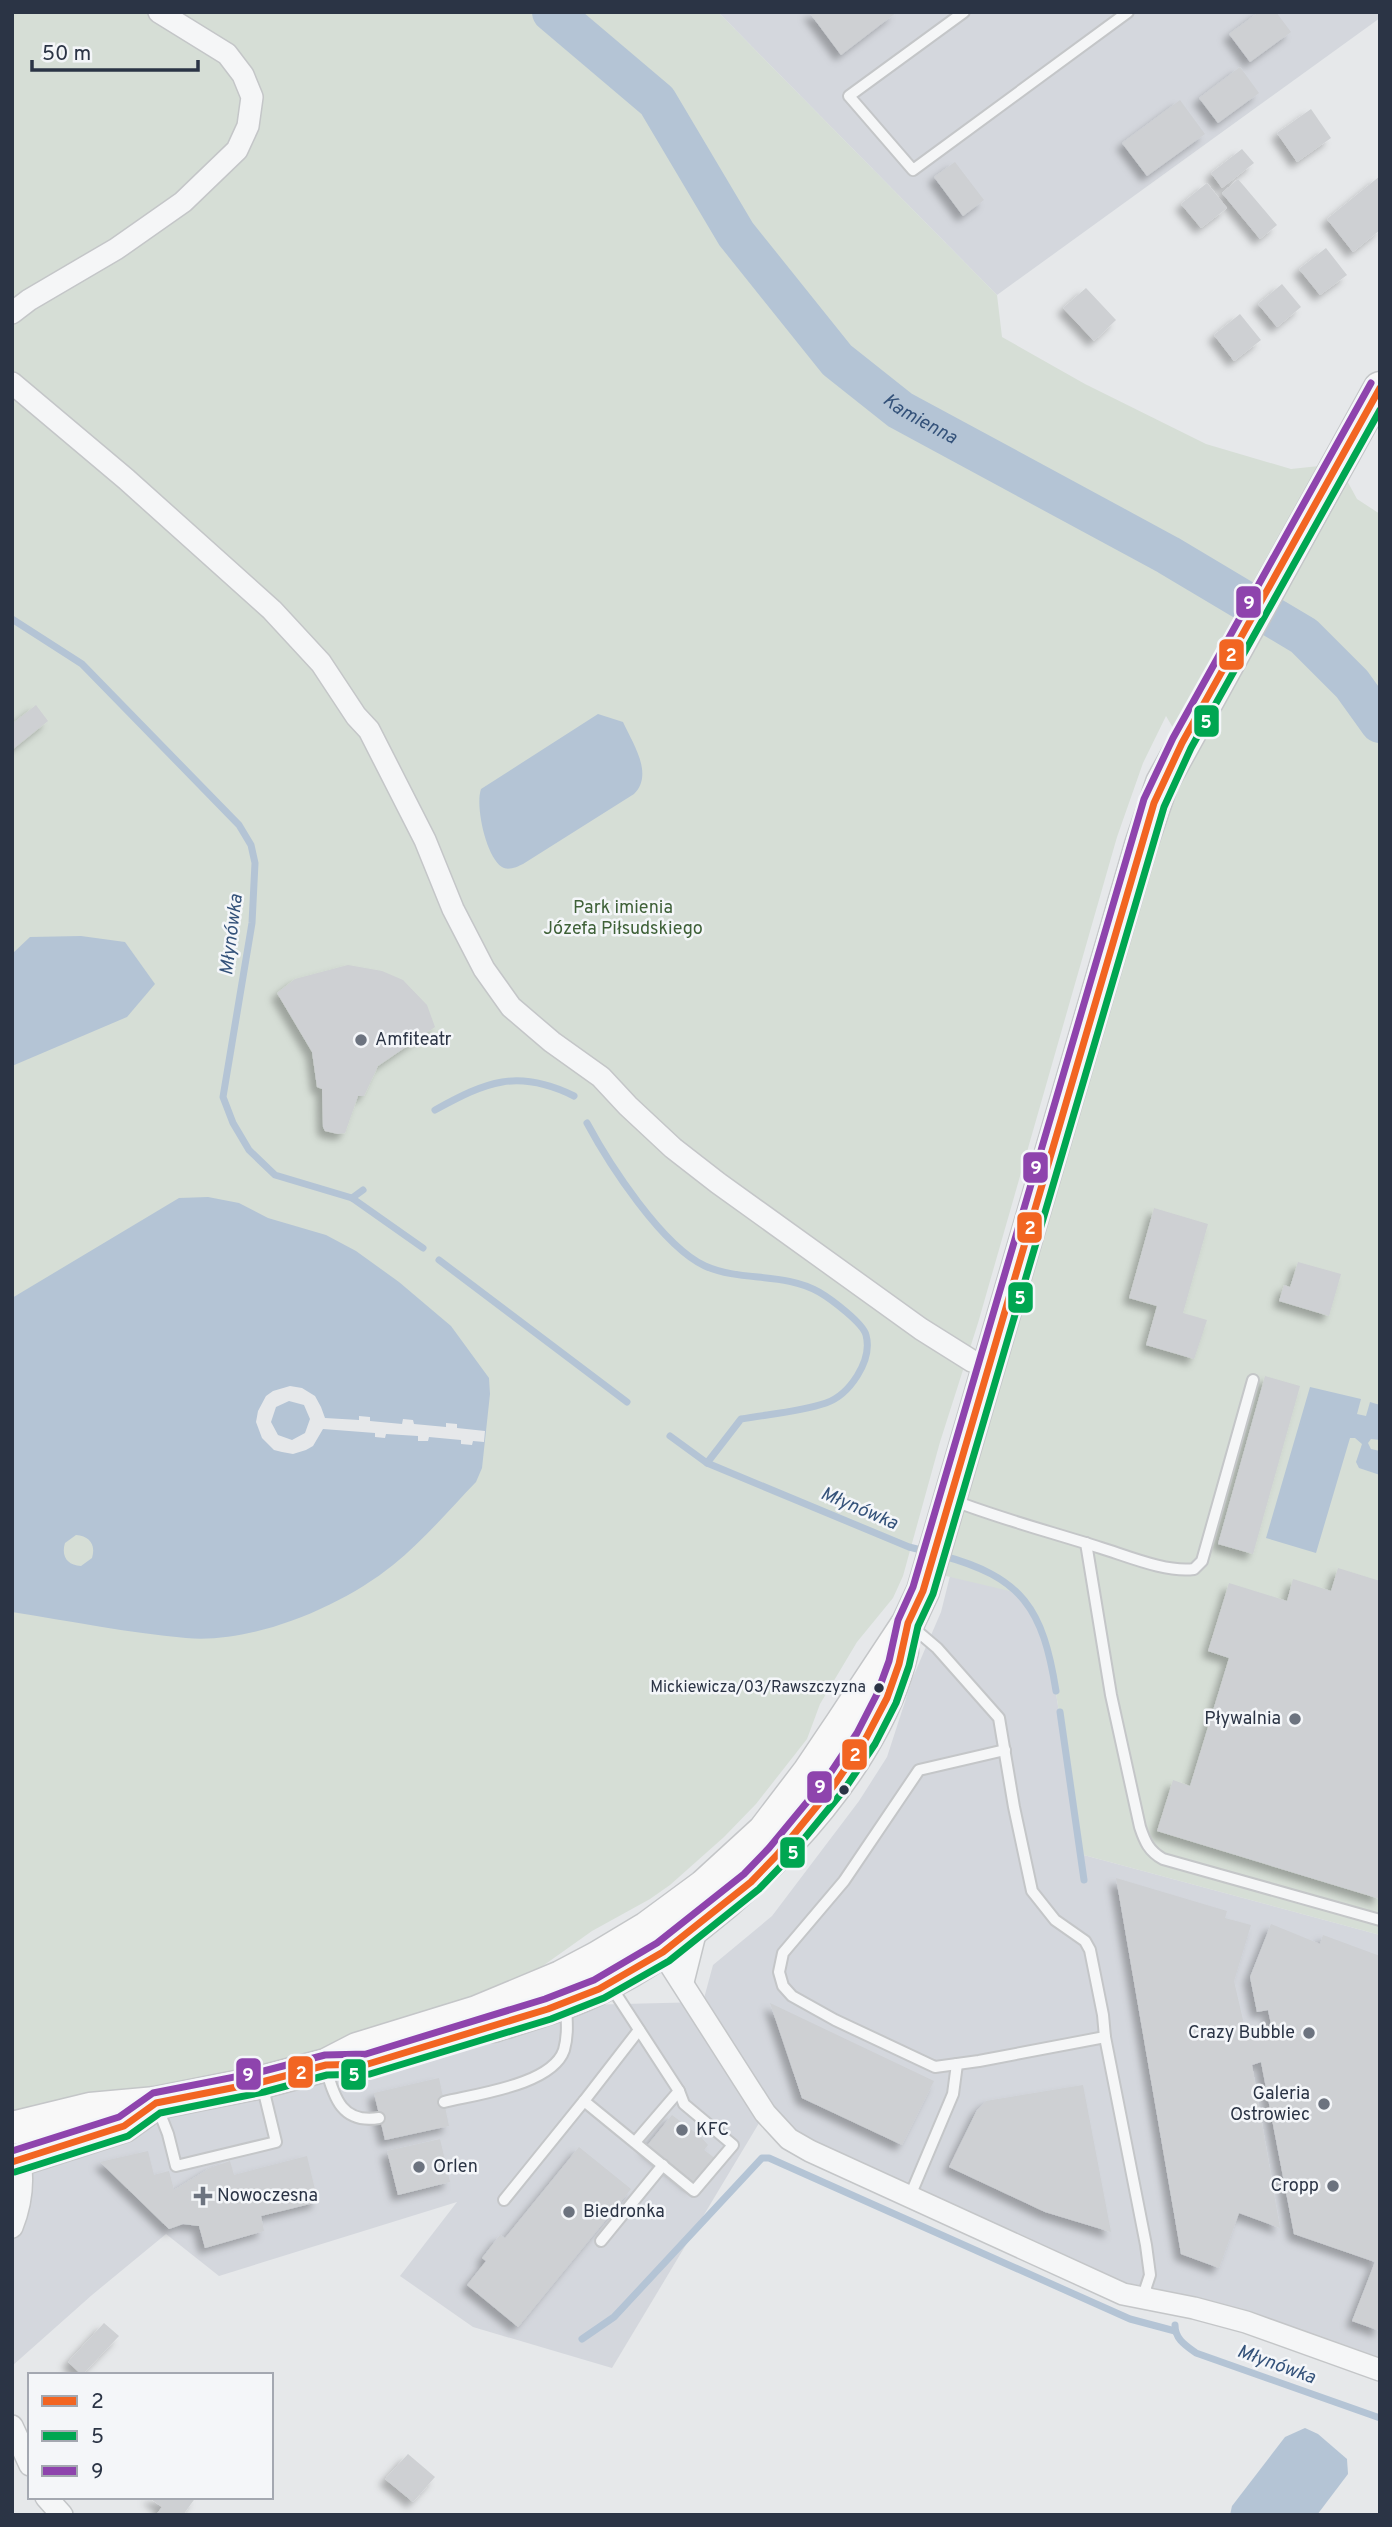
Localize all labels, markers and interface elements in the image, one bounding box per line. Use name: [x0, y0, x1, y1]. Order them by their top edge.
scale bar: [32, 28, 198, 72]
text: 50 m: [42, 41, 91, 68]
water label: Kamienna: [877, 389, 961, 451]
line badge: 9: [1235, 585, 1262, 619]
text: 9: [1243, 592, 1255, 616]
line badge: 2: [1218, 638, 1245, 671]
text: 2: [1225, 644, 1237, 668]
line badge: 5: [1193, 704, 1220, 738]
text: 5: [1200, 711, 1212, 735]
water label: Młynówka: [215, 893, 249, 977]
park label: Park imienia Józefa Piłsudskiego: [543, 897, 703, 941]
place label: Amfiteatr: [375, 1029, 452, 1052]
marker: Amfiteatr: [353, 1032, 369, 1048]
line badge: 9: [1022, 1151, 1049, 1184]
text: 9: [1030, 1157, 1042, 1181]
line badge: 2: [1016, 1211, 1043, 1244]
text: 2: [1024, 1217, 1036, 1241]
line badge: 5: [1007, 1281, 1034, 1314]
text: 5: [1014, 1287, 1026, 1311]
water label: Młynówka: [817, 1482, 901, 1536]
place label: Mickiewicza/03/Rawszczyzna: [650, 1678, 866, 1698]
marker: Mickiewicza/03/Rawszczyzna: [872, 1681, 886, 1695]
place label: Pływalnia: [1204, 1708, 1281, 1731]
marker: Pływalnia: [1287, 1711, 1303, 1727]
line badge: 2: [841, 1738, 868, 1771]
text: 2: [849, 1744, 861, 1768]
line badge: 9: [806, 1770, 833, 1804]
text: 9: [814, 1776, 826, 1800]
unlabelled marker: [837, 1783, 851, 1797]
line badge: 5: [779, 1836, 806, 1869]
text: 5: [787, 1842, 799, 1866]
place label: Crazy Bubble: [1188, 2022, 1295, 2045]
marker: Crazy Bubble: [1301, 2025, 1317, 2041]
line badge: 2: [287, 2055, 314, 2089]
line badge: 9: [235, 2057, 262, 2091]
line badge: 5: [340, 2058, 367, 2091]
text: 2: [295, 2062, 307, 2086]
text: 9: [242, 2064, 254, 2088]
text: 5: [348, 2064, 360, 2088]
place label: Galeria Ostrowiec: [1230, 2083, 1310, 2127]
marker: Galeria Ostrowiec: [1316, 2096, 1332, 2112]
place label: KFC: [696, 2119, 729, 2142]
marker: KFC: [674, 2122, 690, 2138]
place label: Orlen: [433, 2156, 478, 2179]
marker: Orlen: [411, 2159, 427, 2175]
place label: Cropp: [1271, 2175, 1319, 2198]
marker: Cropp: [1325, 2178, 1341, 2194]
place label: Nowoczesna: [217, 2185, 318, 2208]
marker: Nowoczesna: [195, 2188, 211, 2204]
place label: Biedronka: [583, 2201, 665, 2224]
marker: Biedronka: [561, 2204, 577, 2220]
water label: Młynówka: [1234, 2340, 1319, 2390]
legend: [28, 2373, 273, 2499]
text: 2: [91, 2389, 104, 2416]
text: 5: [91, 2424, 104, 2451]
text: 9: [91, 2459, 104, 2486]

